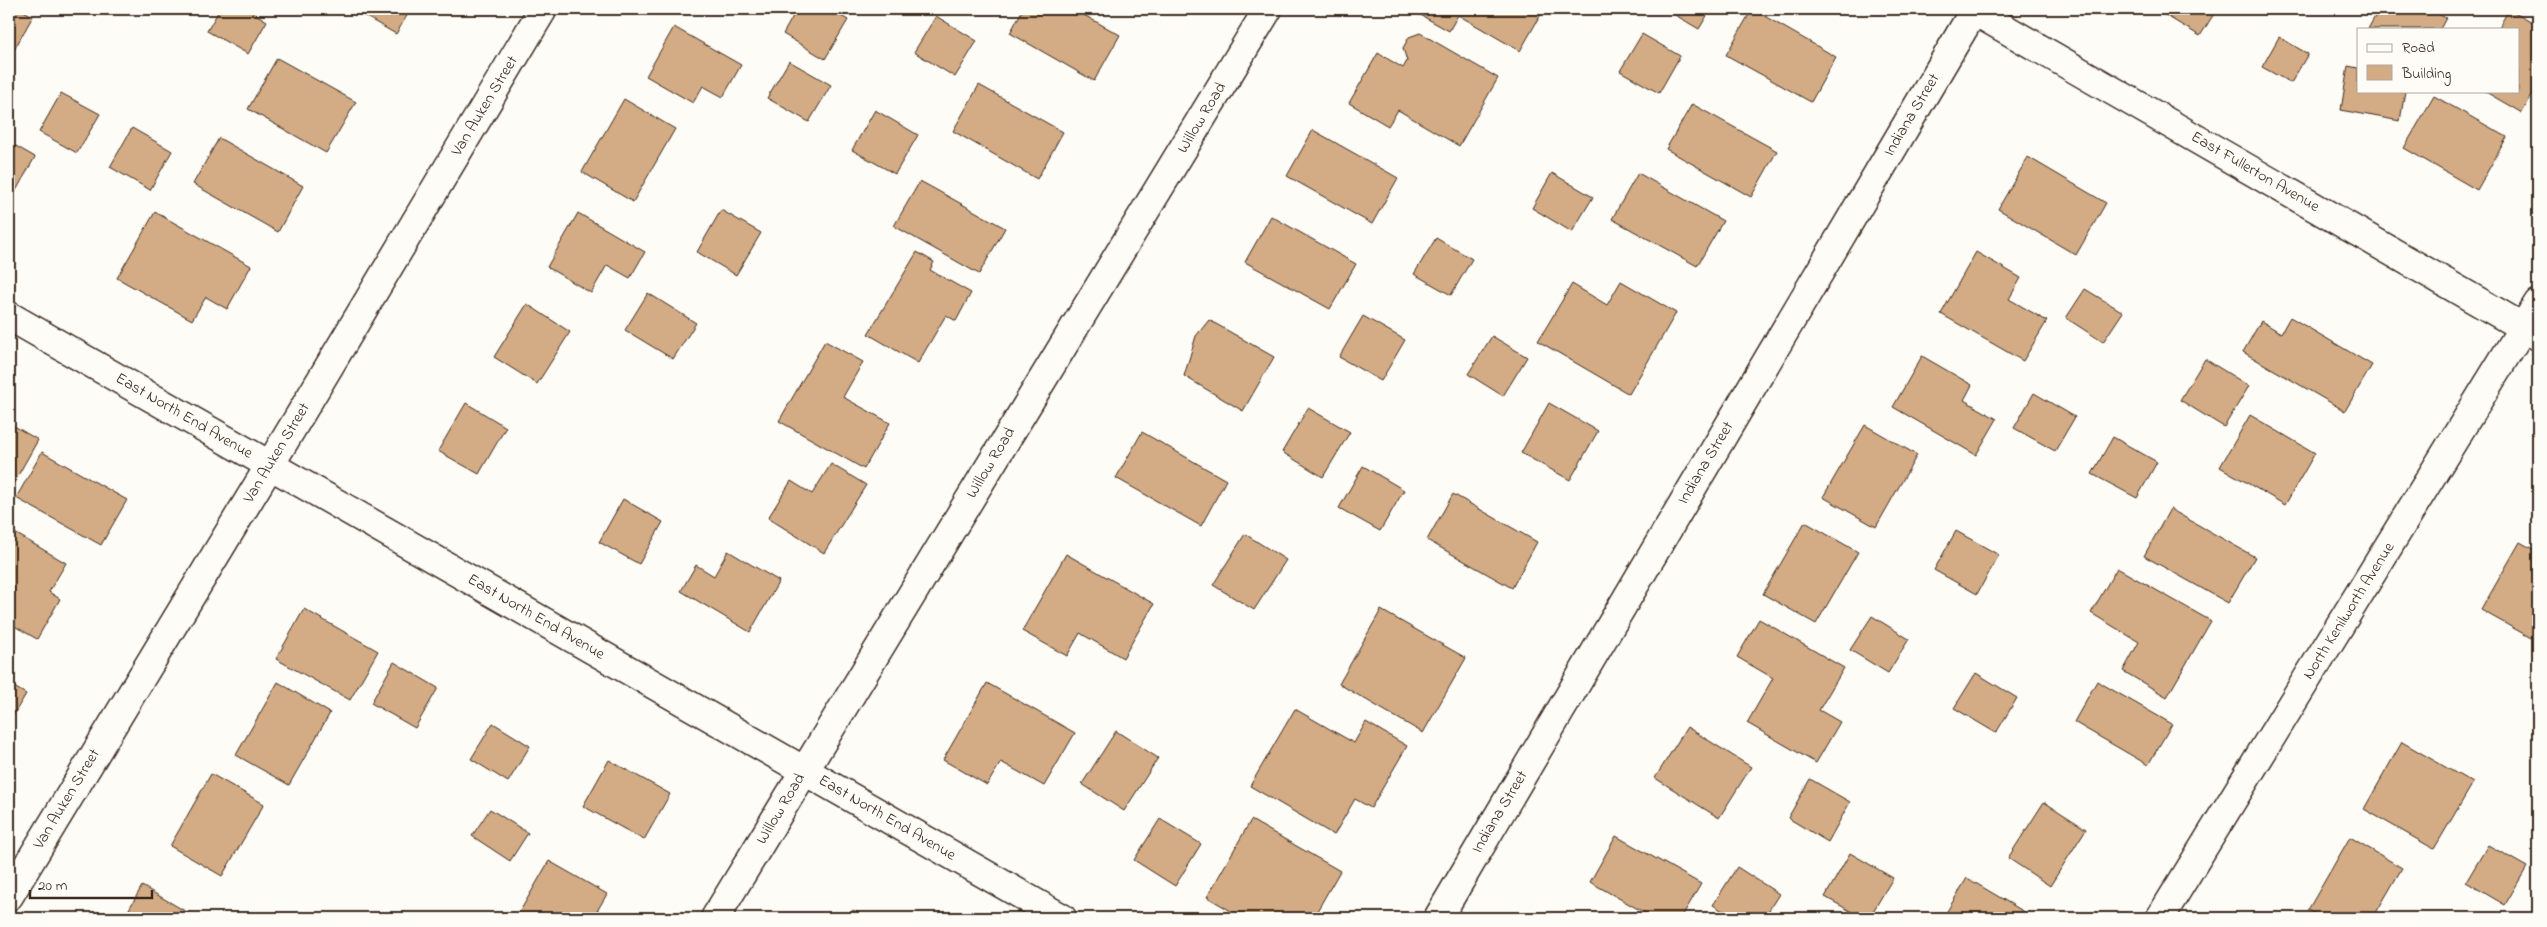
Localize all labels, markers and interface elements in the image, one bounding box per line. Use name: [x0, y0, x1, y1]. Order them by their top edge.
legend: [2357, 28, 2520, 92]
text: Road: [2402, 37, 2435, 59]
street label: Van Auken Street: [445, 51, 525, 162]
text: Building: [2401, 63, 2451, 86]
street label: Indiana Street: [1878, 68, 1947, 161]
street label: Willow Road: [1171, 78, 1233, 158]
street label: East Fullerton Avenue: [2186, 125, 2325, 219]
street label: East North End Avenue: [111, 367, 258, 466]
street label: Van Auken Street: [237, 398, 317, 509]
street label: Indiana Street: [1672, 416, 1741, 509]
street label: Willow Road: [960, 423, 1022, 503]
street label: North Kenilworth Avenue: [2297, 537, 2401, 684]
street label: East North End Avenue: [463, 568, 610, 667]
street label: Van Auken Street: [27, 744, 107, 855]
street label: Indiana Street: [1466, 765, 1535, 858]
street label: Willow Road: [750, 769, 812, 849]
street label: East North End Avenue: [814, 769, 961, 868]
scale bar: [30, 867, 152, 899]
text: 20 m: [38, 875, 68, 897]

